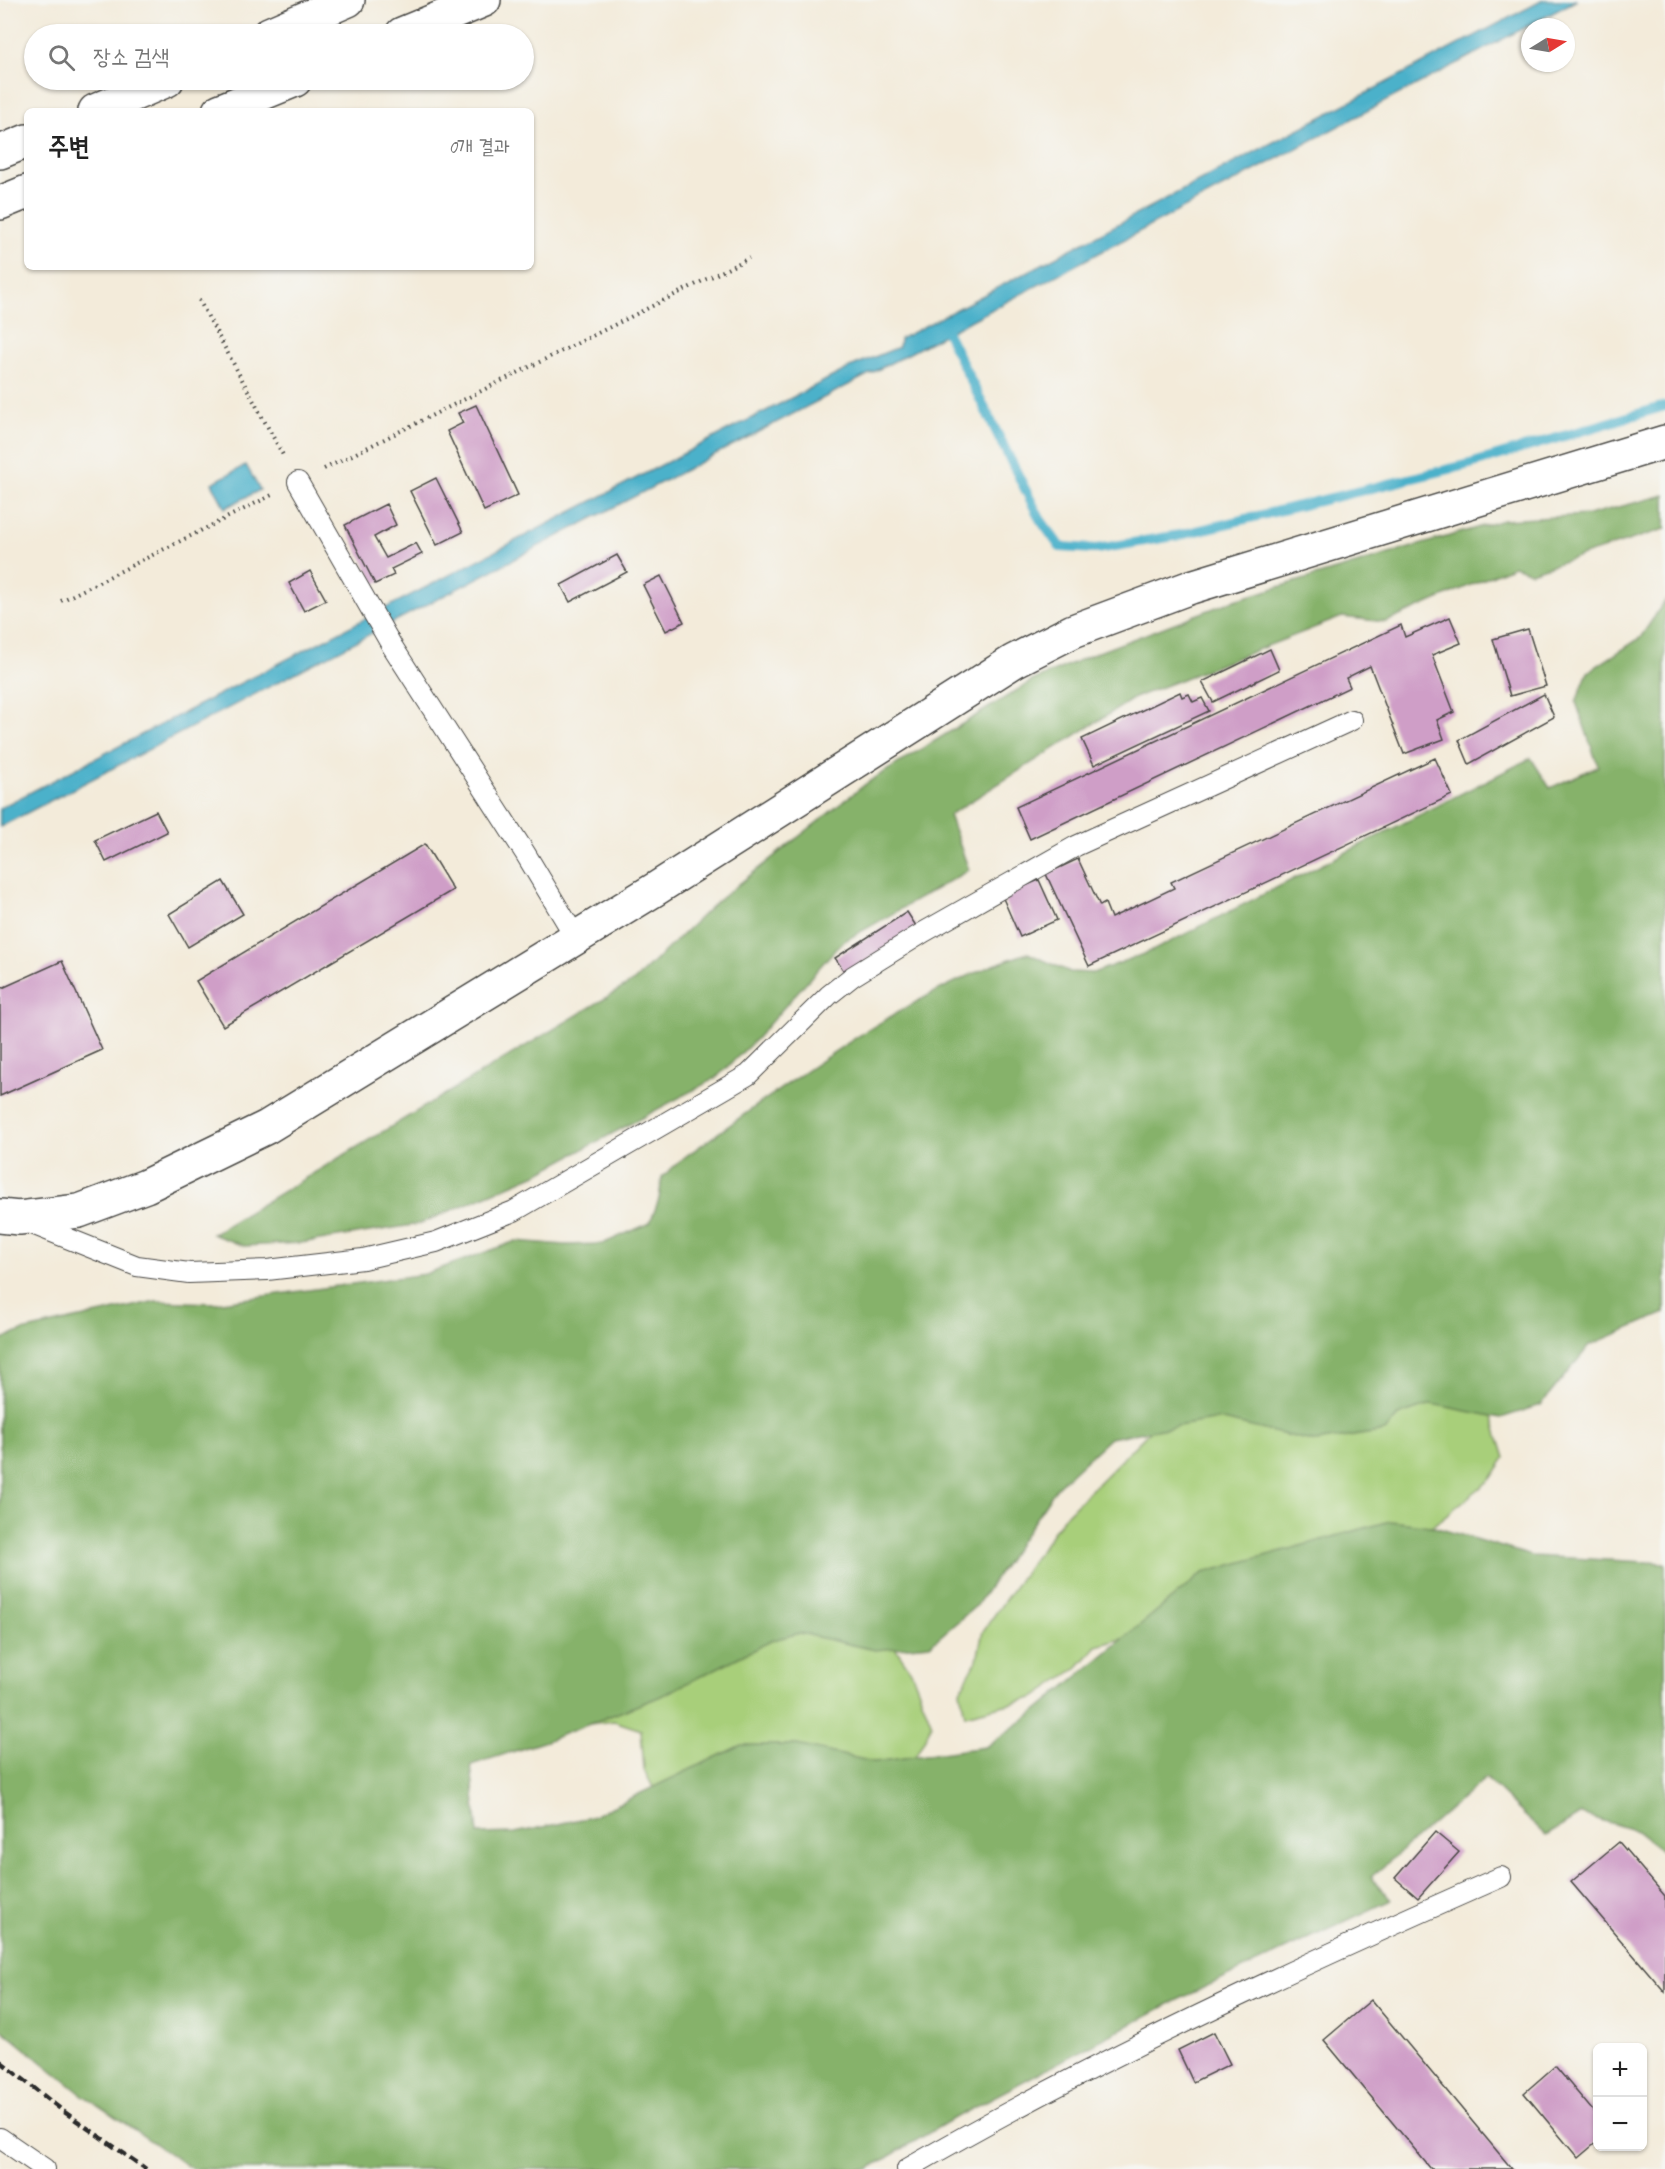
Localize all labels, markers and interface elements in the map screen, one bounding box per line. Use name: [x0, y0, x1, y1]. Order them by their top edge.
north arrow: [1521, 18, 1575, 72]
search box: [24, 24, 534, 90]
icon: search: [45, 41, 78, 74]
text: 장소 검색: [93, 43, 169, 71]
text: 주변: [48, 130, 90, 163]
text: 0개 결과: [448, 134, 510, 159]
map controls: [1593, 2043, 1647, 2151]
button: +: [1593, 2043, 1647, 2097]
button: −: [1593, 2097, 1647, 2151]

